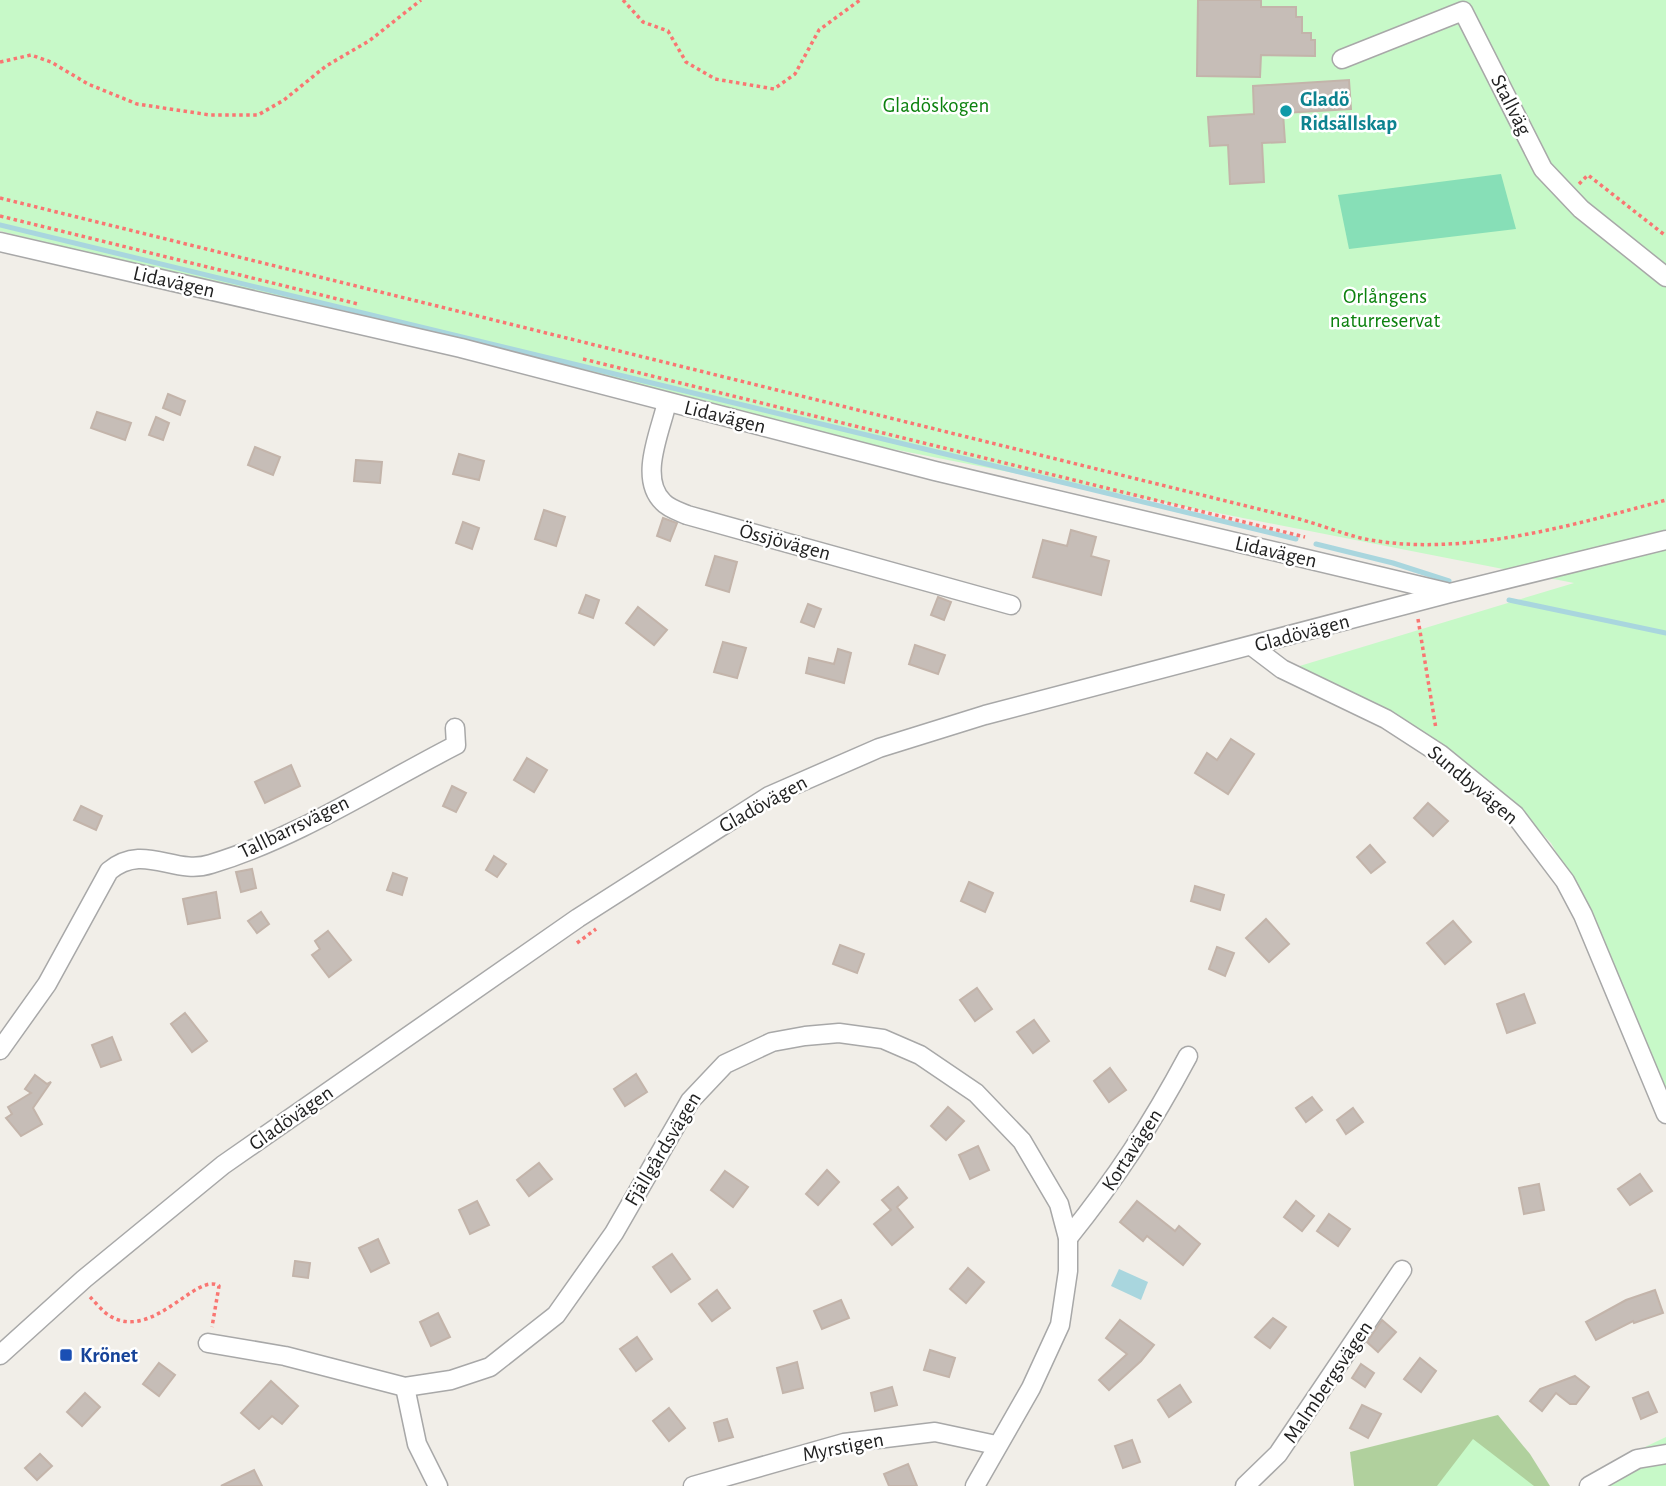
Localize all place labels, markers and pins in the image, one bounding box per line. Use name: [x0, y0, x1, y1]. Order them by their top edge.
place label: Gladö Ridsällskap: [1300, 89, 1397, 134]
marker: Gladö Ridsällskap: [1278, 103, 1294, 119]
place label: Krönet: [80, 1345, 138, 1366]
marker: Krönet: [58, 1347, 74, 1363]

